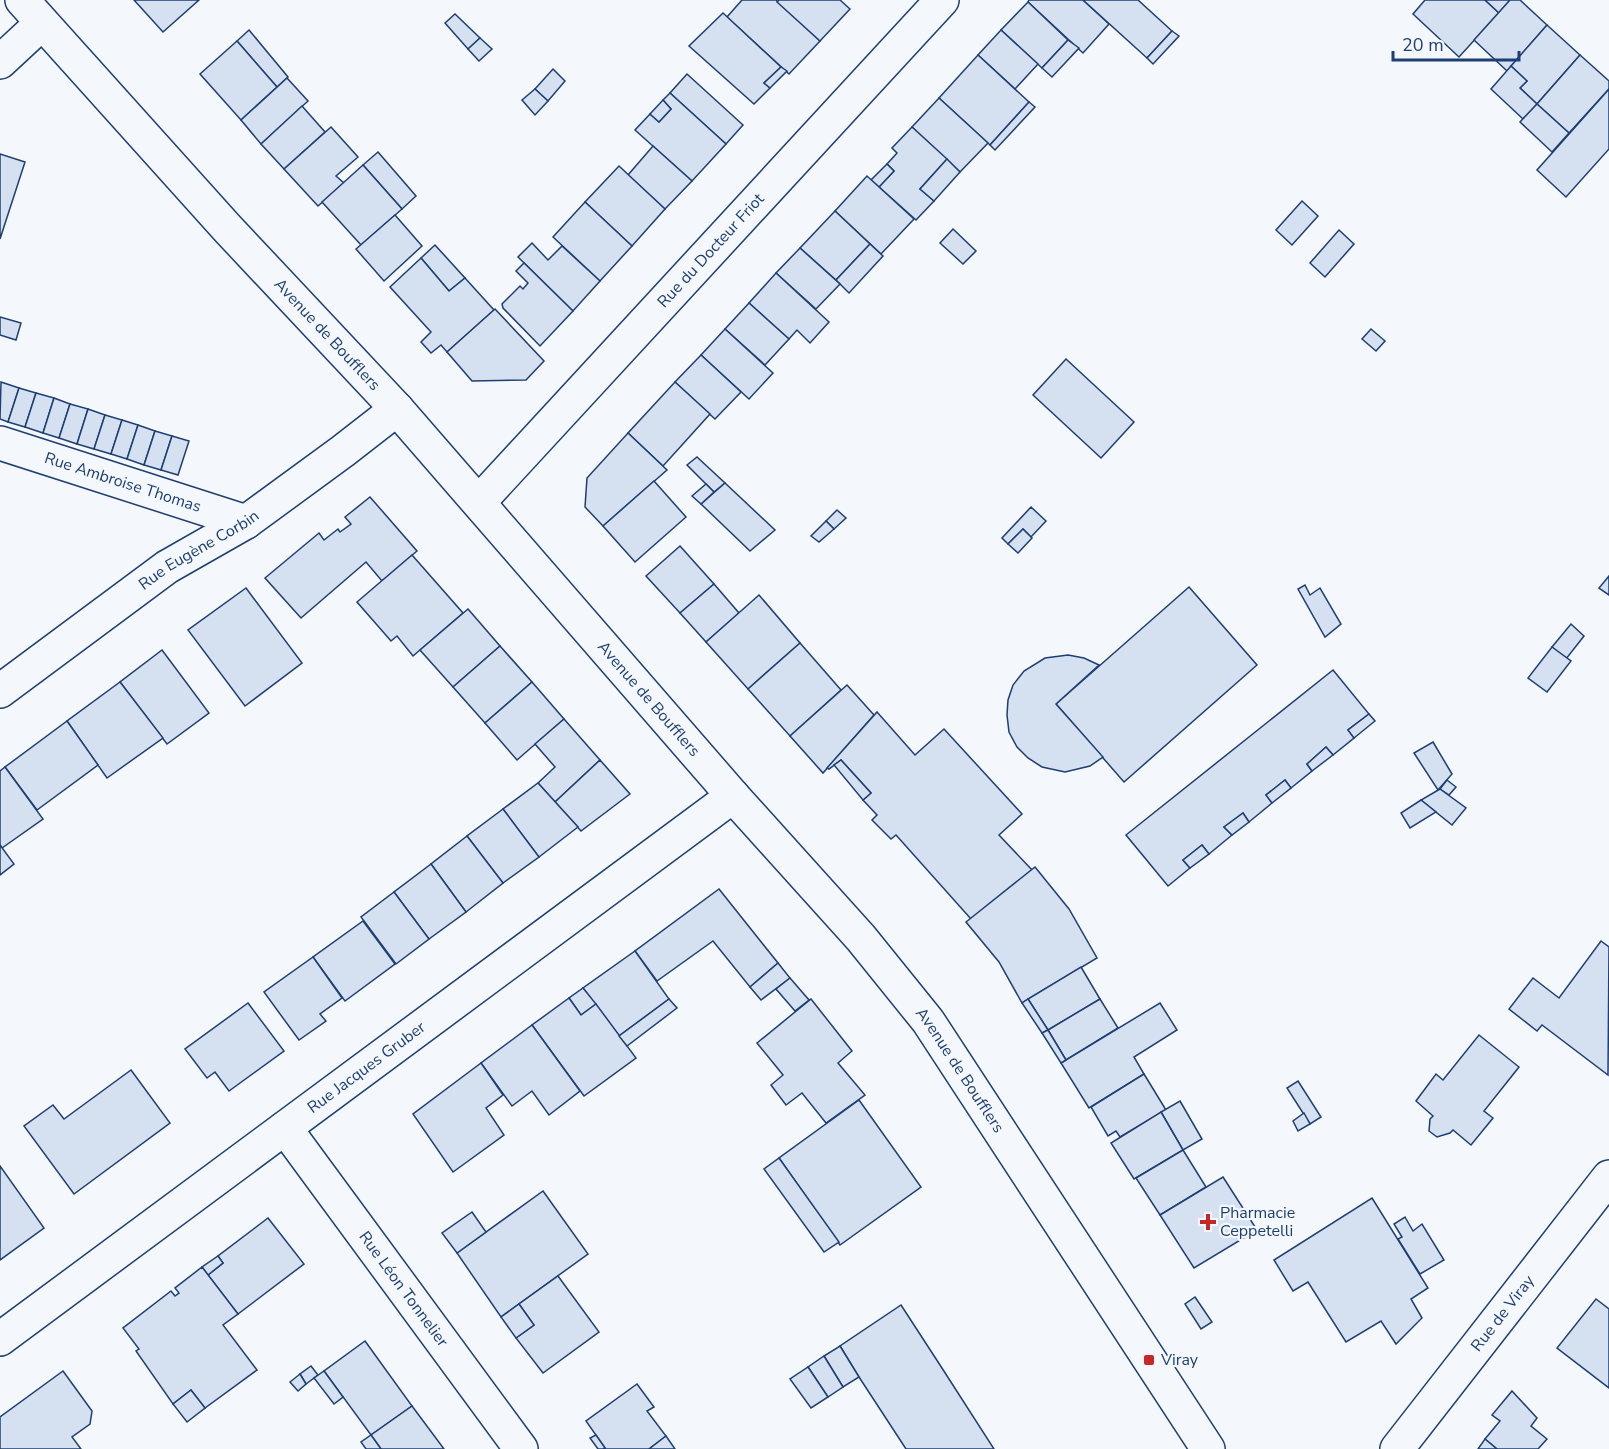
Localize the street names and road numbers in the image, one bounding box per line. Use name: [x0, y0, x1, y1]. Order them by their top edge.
street label: Rue du Docteur Friot: [652, 188, 770, 313]
street label: Avenue de Boufflers: [269, 274, 385, 396]
street label: Rue Ambroise Thomas: [42, 447, 204, 518]
street label: Rue Eugène Corbin: [134, 505, 264, 595]
street label: Avenue de Boufflers: [593, 637, 705, 761]
street label: Avenue de Boufflers: [910, 1003, 1009, 1137]
street label: Rue Jacques Gruber: [303, 1016, 430, 1119]
street label: Rue Léon Tonnelier: [354, 1227, 453, 1352]
street label: Rue de Viray: [1466, 1270, 1540, 1356]

